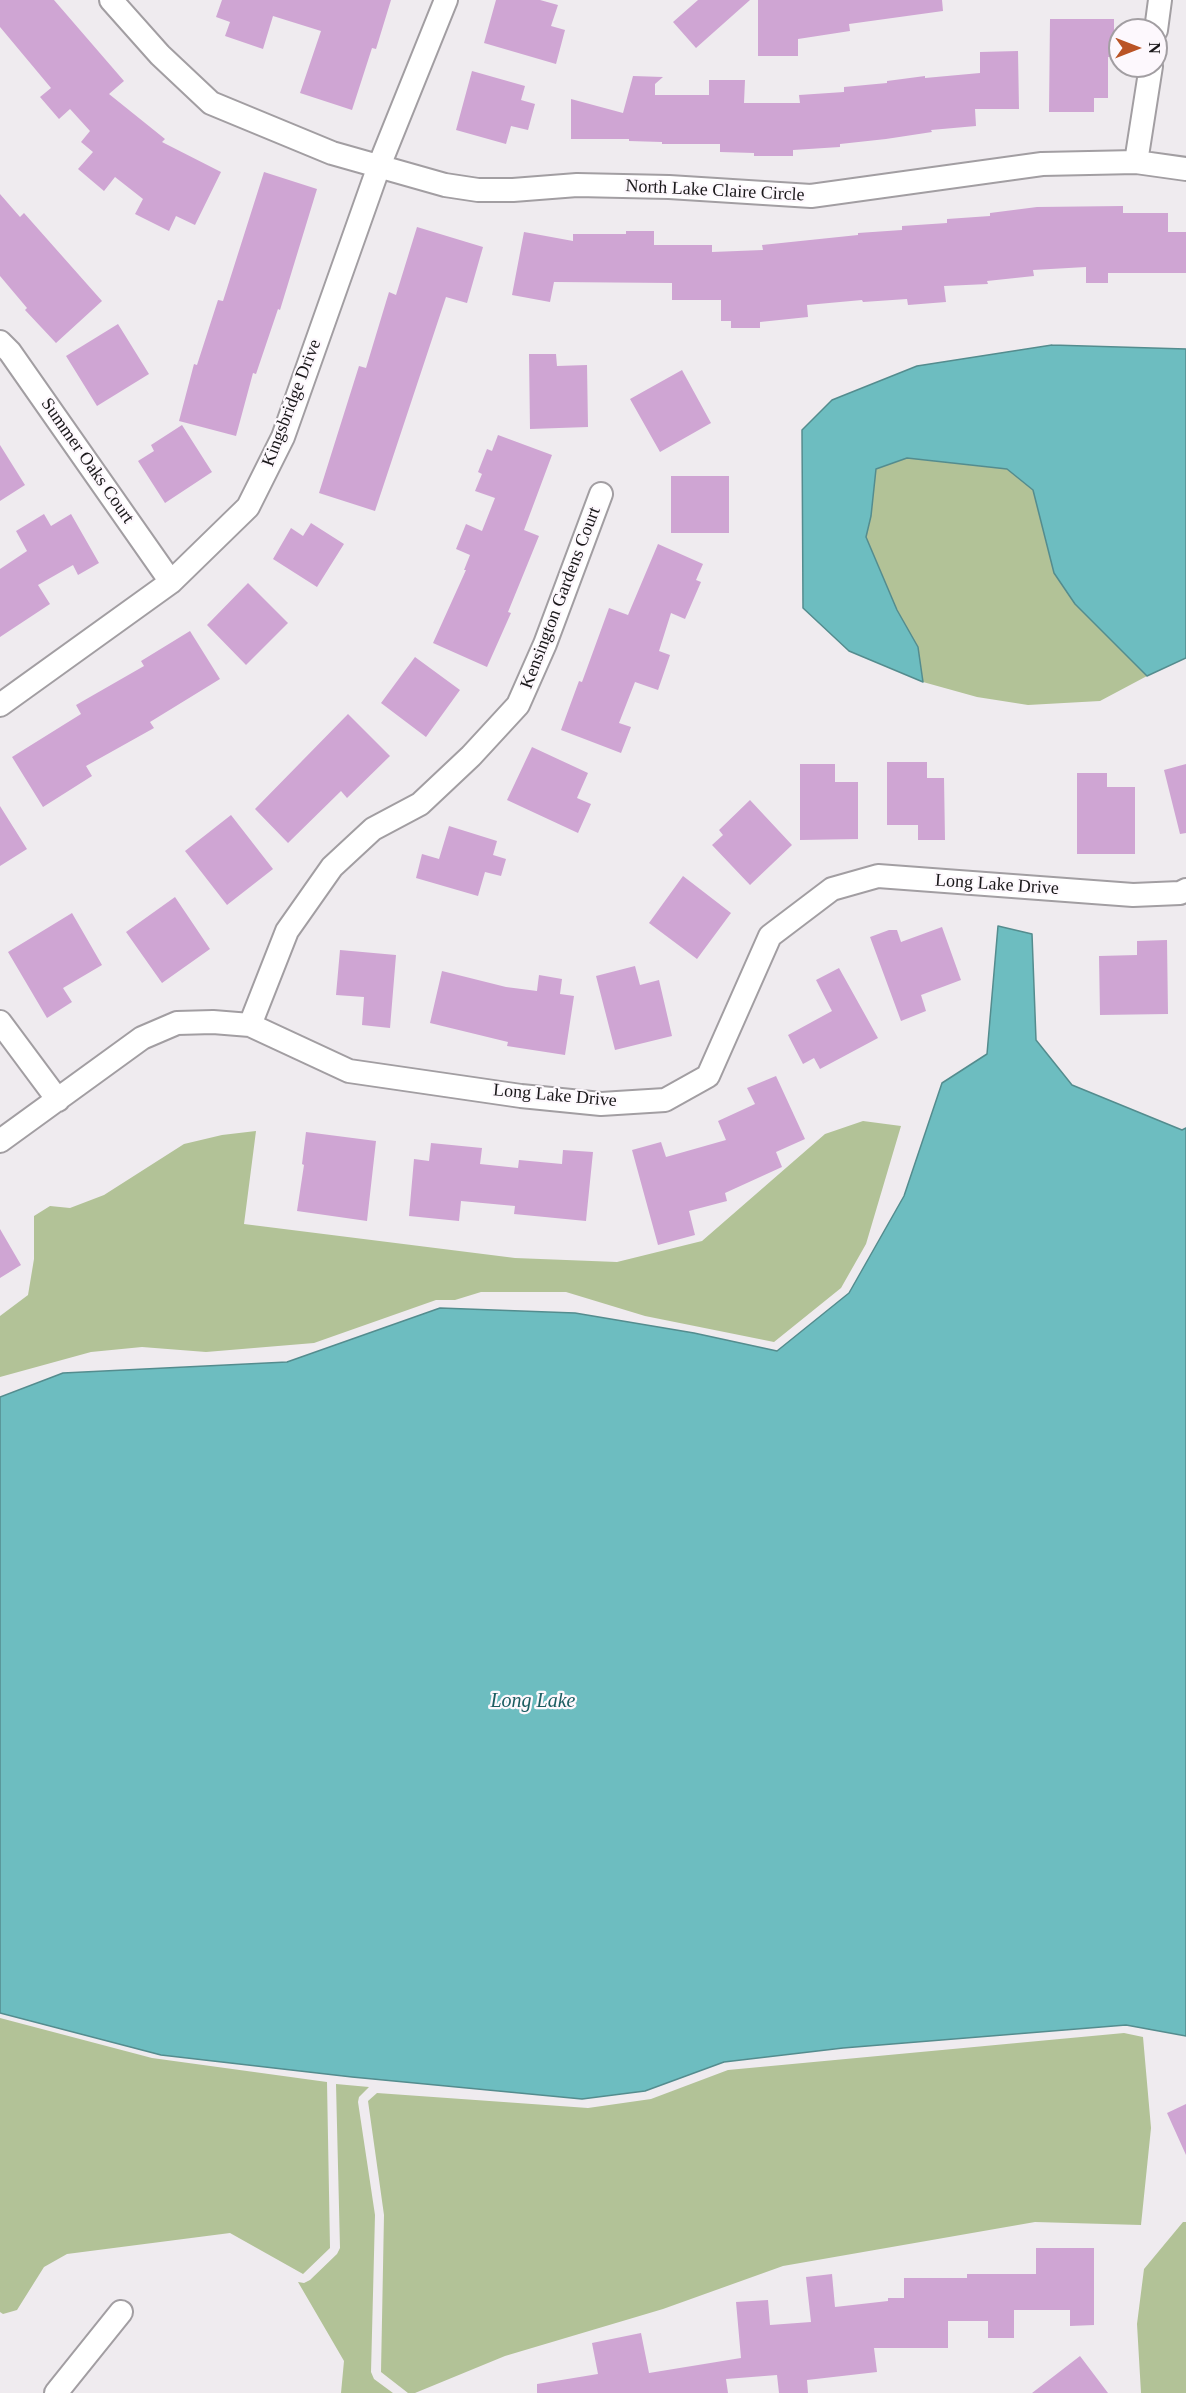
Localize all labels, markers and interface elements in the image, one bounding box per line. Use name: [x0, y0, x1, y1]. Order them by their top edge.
north arrow: [1108, 18, 1168, 78]
text: N: [1146, 42, 1163, 54]
street label: North Lake Claire Circle: [625, 176, 805, 206]
street label: Kingsbridge Drive: [258, 336, 326, 470]
street label: Summer Oaks Court: [36, 394, 138, 528]
street label: Kensington Gardens Court: [516, 504, 606, 692]
street label: Long Lake Drive: [934, 870, 1060, 900]
street label: Long Lake Drive: [492, 1080, 618, 1112]
water label: Long Lake: [490, 1690, 576, 1714]

